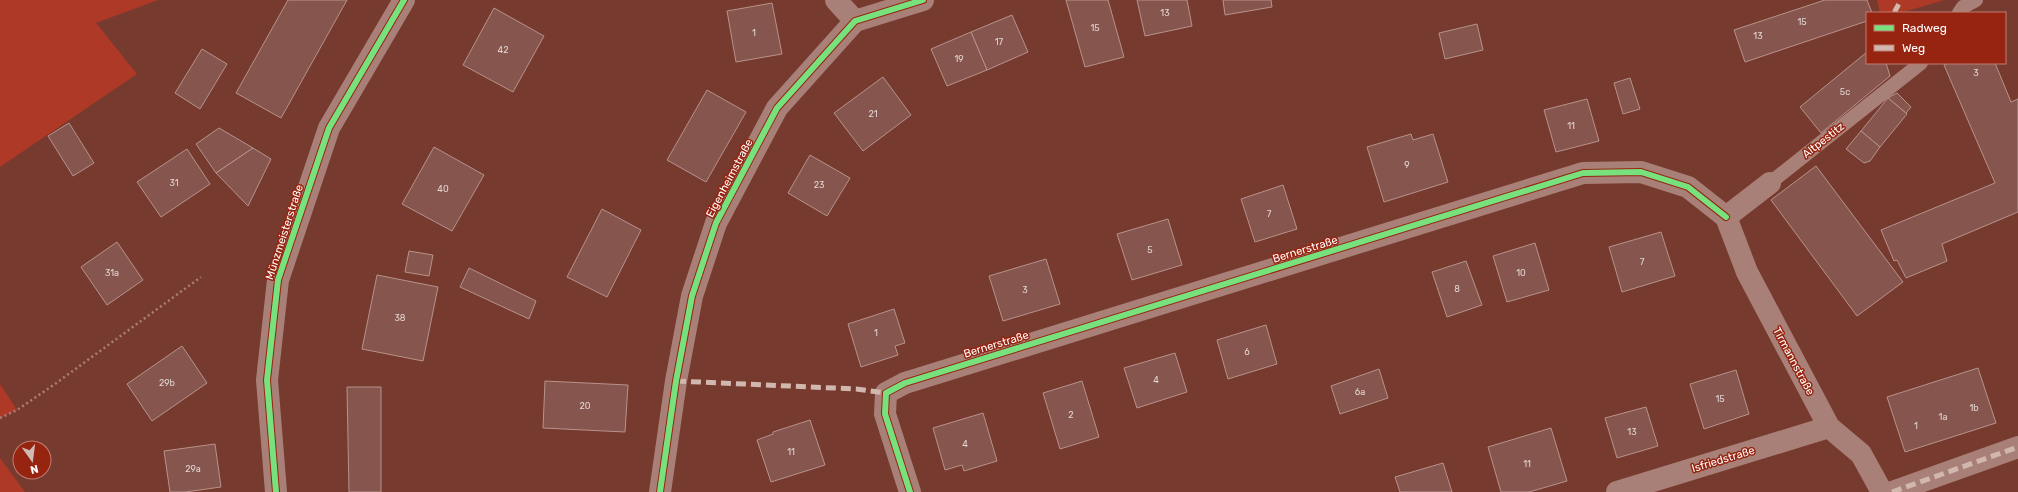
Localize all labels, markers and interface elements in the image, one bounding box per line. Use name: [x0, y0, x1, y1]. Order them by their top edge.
house number: 13: [1160, 8, 1170, 18]
legend: [1866, 12, 2006, 64]
house number: 15: [1797, 17, 1807, 27]
text: Radweg: [1902, 21, 1947, 35]
house number: 15: [1090, 23, 1100, 33]
house number: 1: [752, 28, 756, 38]
house number: 13: [1753, 31, 1763, 41]
house number: 17: [995, 37, 1004, 47]
text: Weg: [1902, 41, 1925, 55]
house number: 42: [498, 45, 508, 55]
house number: 19: [954, 54, 964, 64]
house number: 3: [1973, 68, 1979, 78]
house number: 5c: [1840, 87, 1850, 97]
house number: 21: [868, 109, 878, 119]
street label: Altpestitz: [1800, 120, 1847, 161]
house number: 11: [1567, 121, 1575, 131]
street label: Eigenheimstraße: [703, 137, 756, 220]
house number: 9: [1404, 160, 1410, 170]
house number: 31: [169, 178, 179, 188]
house number: 23: [814, 180, 824, 190]
street label: Münzmeisterstraße: [263, 183, 306, 281]
house number: 40: [437, 184, 449, 194]
house number: 7: [1267, 209, 1272, 219]
street label: Bernerstraße: [1271, 233, 1339, 266]
house number: 5: [1147, 245, 1153, 255]
house number: 7: [1640, 257, 1645, 267]
house number: 31a: [105, 268, 119, 278]
house number: 10: [1516, 268, 1526, 278]
house number: 8: [1454, 284, 1460, 294]
house number: 3: [1022, 285, 1028, 295]
house number: 38: [394, 313, 406, 323]
street label: Tirmannstraße: [1770, 325, 1817, 397]
house number: 1: [874, 328, 878, 338]
street label: Bernerstraße: [962, 328, 1030, 361]
house number: 6: [1244, 347, 1250, 357]
house number: 4: [1153, 375, 1159, 385]
house number: 29b: [159, 378, 175, 388]
house number: 6a: [1355, 387, 1365, 397]
house number: 15: [1715, 394, 1725, 404]
house number: 20: [580, 401, 591, 411]
house number: 1b: [1969, 403, 1979, 413]
house number: 2: [1068, 410, 1074, 420]
house number: 1a: [1939, 412, 1947, 422]
house number: 1: [1914, 421, 1918, 431]
house number: 13: [1627, 427, 1637, 437]
house number: 4: [962, 439, 968, 449]
north arrow: [12, 440, 52, 480]
street label: Isfriedstraße: [1690, 444, 1756, 475]
house number: 11: [787, 447, 795, 457]
house number: 11: [1523, 459, 1531, 469]
text: N: [29, 462, 40, 477]
house number: 29a: [185, 464, 201, 474]

